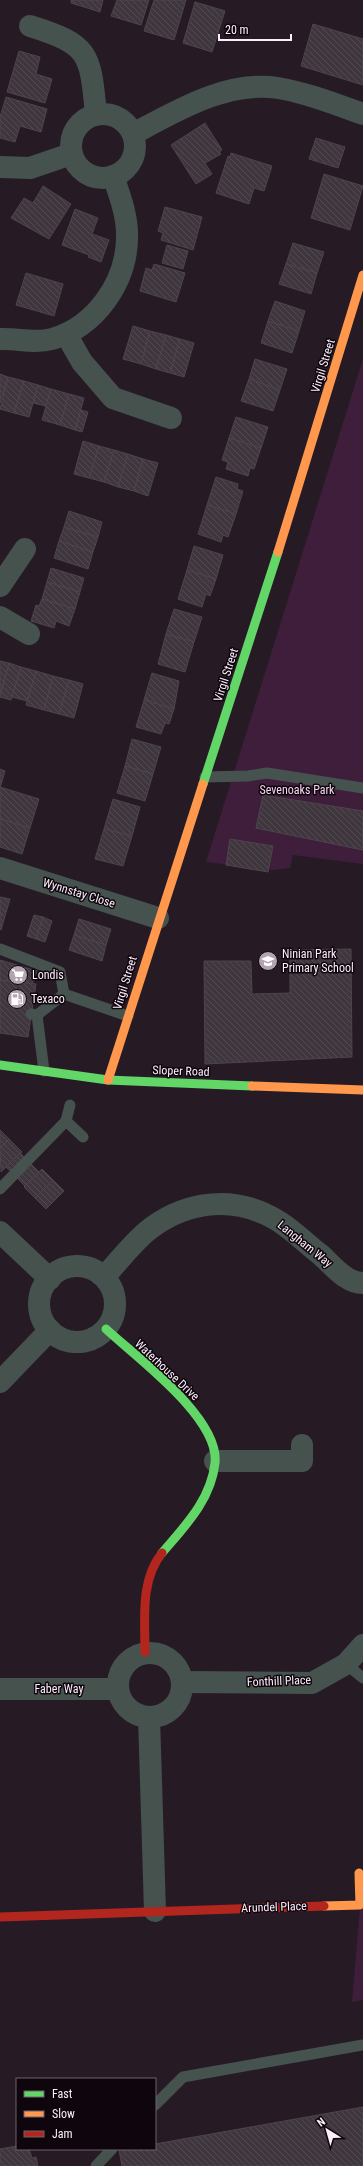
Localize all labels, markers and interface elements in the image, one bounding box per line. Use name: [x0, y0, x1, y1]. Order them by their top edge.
scale bar: [219, 16, 291, 42]
text: 20 m: [225, 23, 249, 37]
street label: Virgil Street: [308, 337, 338, 395]
street label: Virgil Street: [211, 646, 241, 703]
park label: Sevenoaks Park: [259, 783, 335, 797]
street label: Wynnstay Close: [41, 875, 117, 911]
place label: Ninian Park Primary School: [282, 947, 354, 975]
school or university icon: Ninian Park Primary School: [257, 950, 279, 972]
street label: Virgil Street: [110, 954, 140, 1012]
supermarket icon: Londis: [7, 964, 29, 986]
place label: Londis: [32, 968, 64, 982]
fuel station icon: Texaco: [6, 988, 28, 1010]
place label: Texaco: [31, 992, 65, 1006]
street label: Sloper Road: [152, 1063, 210, 1079]
street label: Langham Way: [275, 1218, 335, 1270]
street label: Waterhouse Drive: [132, 1337, 202, 1404]
street label: Fonthill Place: [247, 1673, 312, 1689]
street label: Faber Way: [35, 1682, 83, 1696]
street label: Arundel Place: [241, 1899, 307, 1915]
legend: [16, 2078, 156, 2150]
text: Fast: [52, 2087, 73, 2101]
text: Slow: [52, 2107, 75, 2121]
north arrow: [307, 2110, 347, 2150]
text: N: [315, 2115, 328, 2130]
text: Jam: [52, 2127, 73, 2141]

